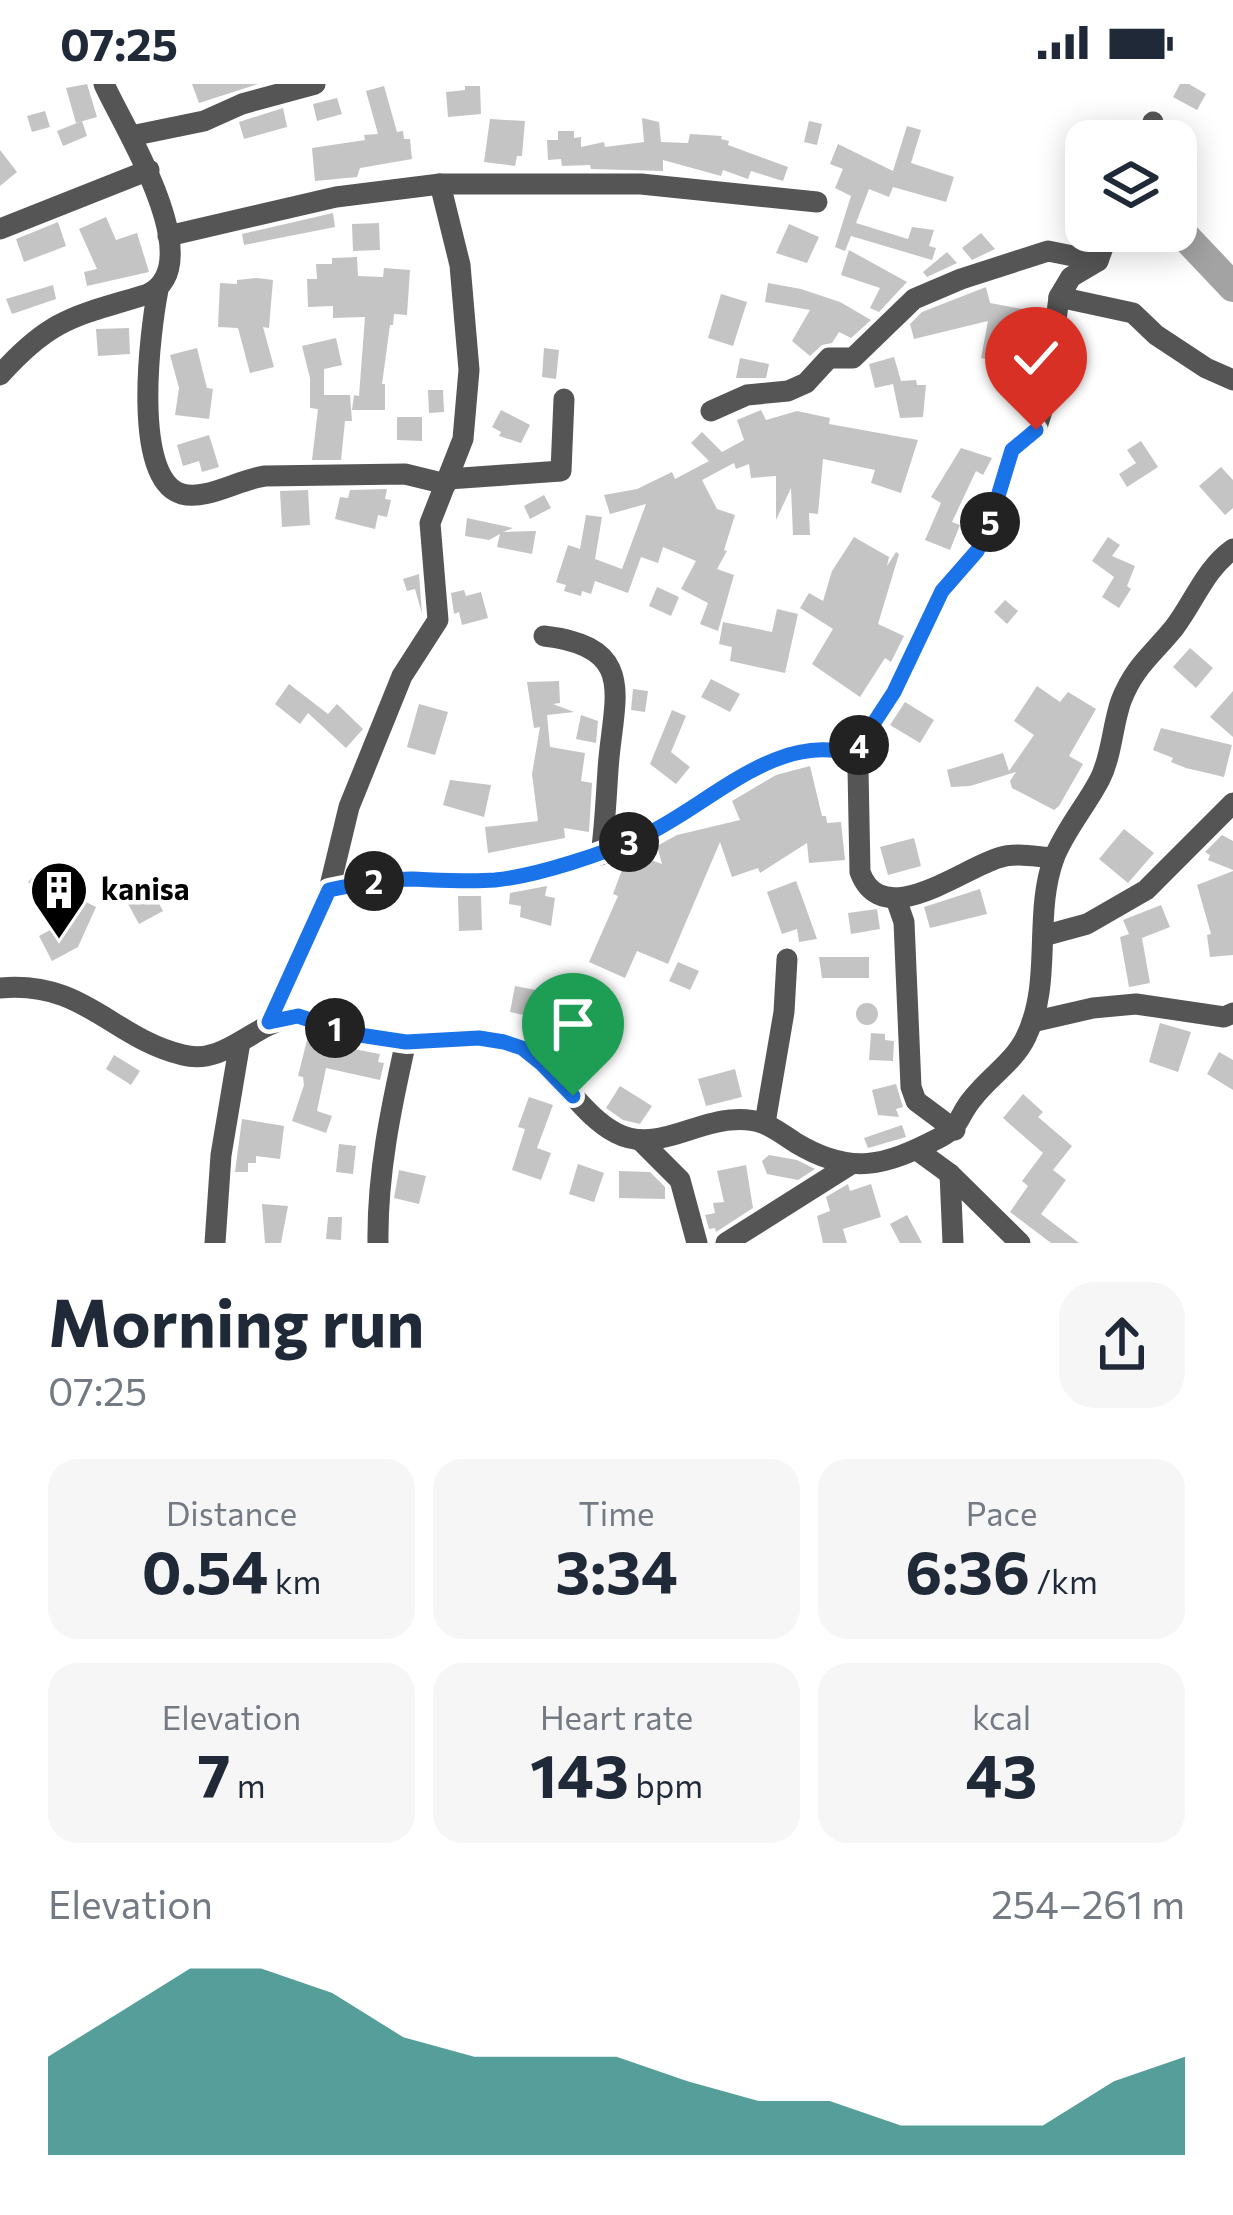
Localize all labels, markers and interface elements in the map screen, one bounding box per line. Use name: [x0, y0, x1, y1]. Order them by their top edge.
text: 07:25: [60, 15, 178, 70]
map controls: [1065, 120, 1197, 252]
button: layers: [1065, 120, 1197, 252]
pin: [985, 307, 1087, 430]
icon: check: [1003, 325, 1069, 391]
pin: 5: [960, 492, 1020, 552]
text: 5: [980, 501, 1000, 542]
pin: 4: [829, 715, 889, 775]
text: 4: [849, 724, 869, 765]
pin: 3: [599, 812, 659, 872]
text: 3: [619, 821, 639, 862]
pin: 2: [344, 851, 404, 911]
building icon: kanisa: [28, 859, 90, 941]
text: 2: [365, 860, 383, 901]
place label: kanisa: [101, 869, 190, 906]
pin: [522, 973, 624, 1096]
icon: arrive: [540, 991, 606, 1057]
pin: 1: [305, 998, 365, 1058]
text: 1: [328, 1007, 342, 1048]
text: Morning run: [48, 1280, 425, 1361]
button: share: [1059, 1282, 1185, 1408]
text: 07:25: [48, 1366, 147, 1414]
text: Distance: [166, 1492, 297, 1533]
text: Time: [579, 1492, 654, 1533]
text: Pace: [966, 1492, 1037, 1533]
text: 0.54: [142, 1533, 268, 1606]
text: 3:34: [555, 1533, 678, 1606]
text: 6:36: [905, 1533, 1030, 1606]
text: km: [268, 1560, 321, 1601]
text: /km: [1030, 1560, 1098, 1601]
text: Elevation: [162, 1696, 301, 1737]
text: Heart rate: [540, 1696, 693, 1737]
text: kcal: [972, 1696, 1031, 1737]
text: 7: [197, 1737, 230, 1810]
text: 143: [530, 1737, 629, 1810]
text: 43: [966, 1737, 1037, 1810]
text: m: [230, 1764, 266, 1805]
text: bpm: [629, 1764, 703, 1805]
text: Elevation: [48, 1879, 213, 1927]
text: 254–261 m: [991, 1879, 1185, 1927]

